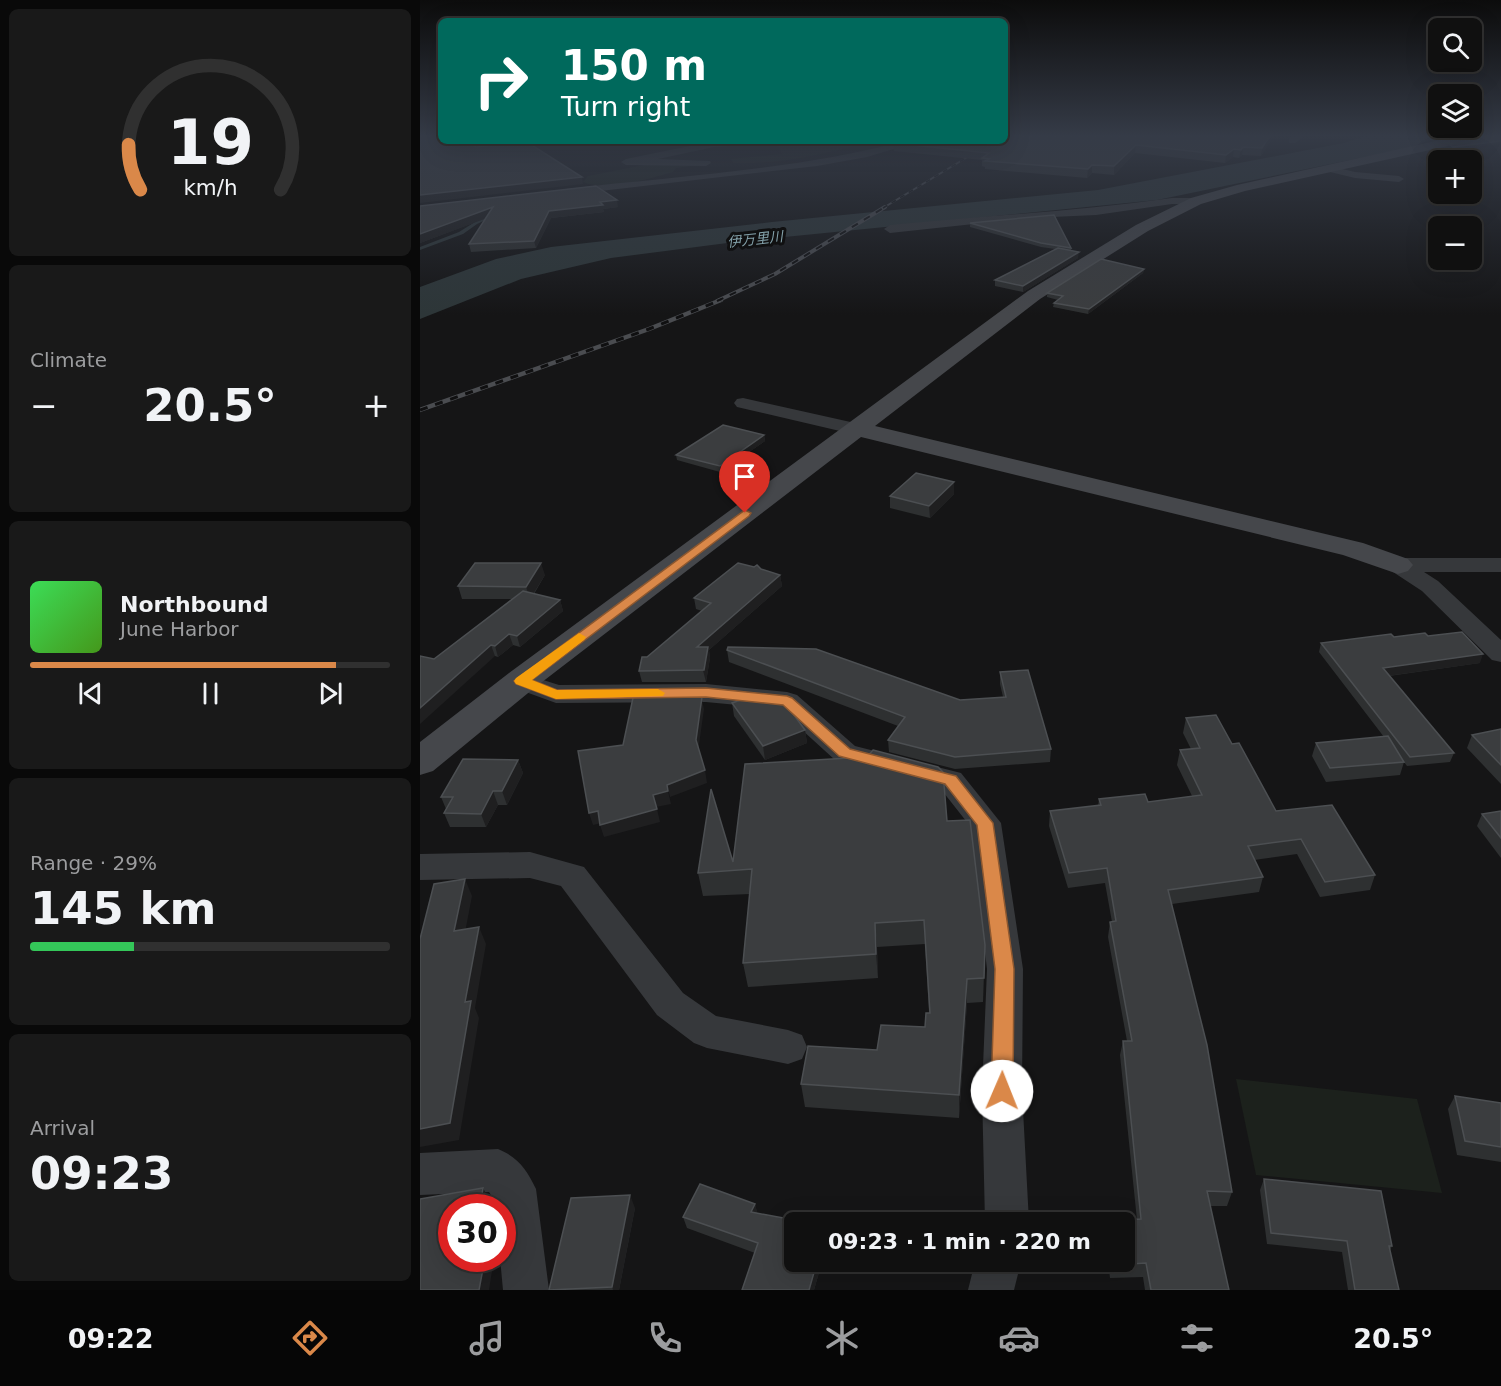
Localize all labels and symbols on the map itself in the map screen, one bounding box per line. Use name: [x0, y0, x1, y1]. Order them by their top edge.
water label: 伊万里川: [726, 228, 786, 250]
pin: [719, 451, 770, 513]
position arrow: [970, 1059, 1034, 1123]
speed limit sign: 30: [438, 1194, 516, 1272]

